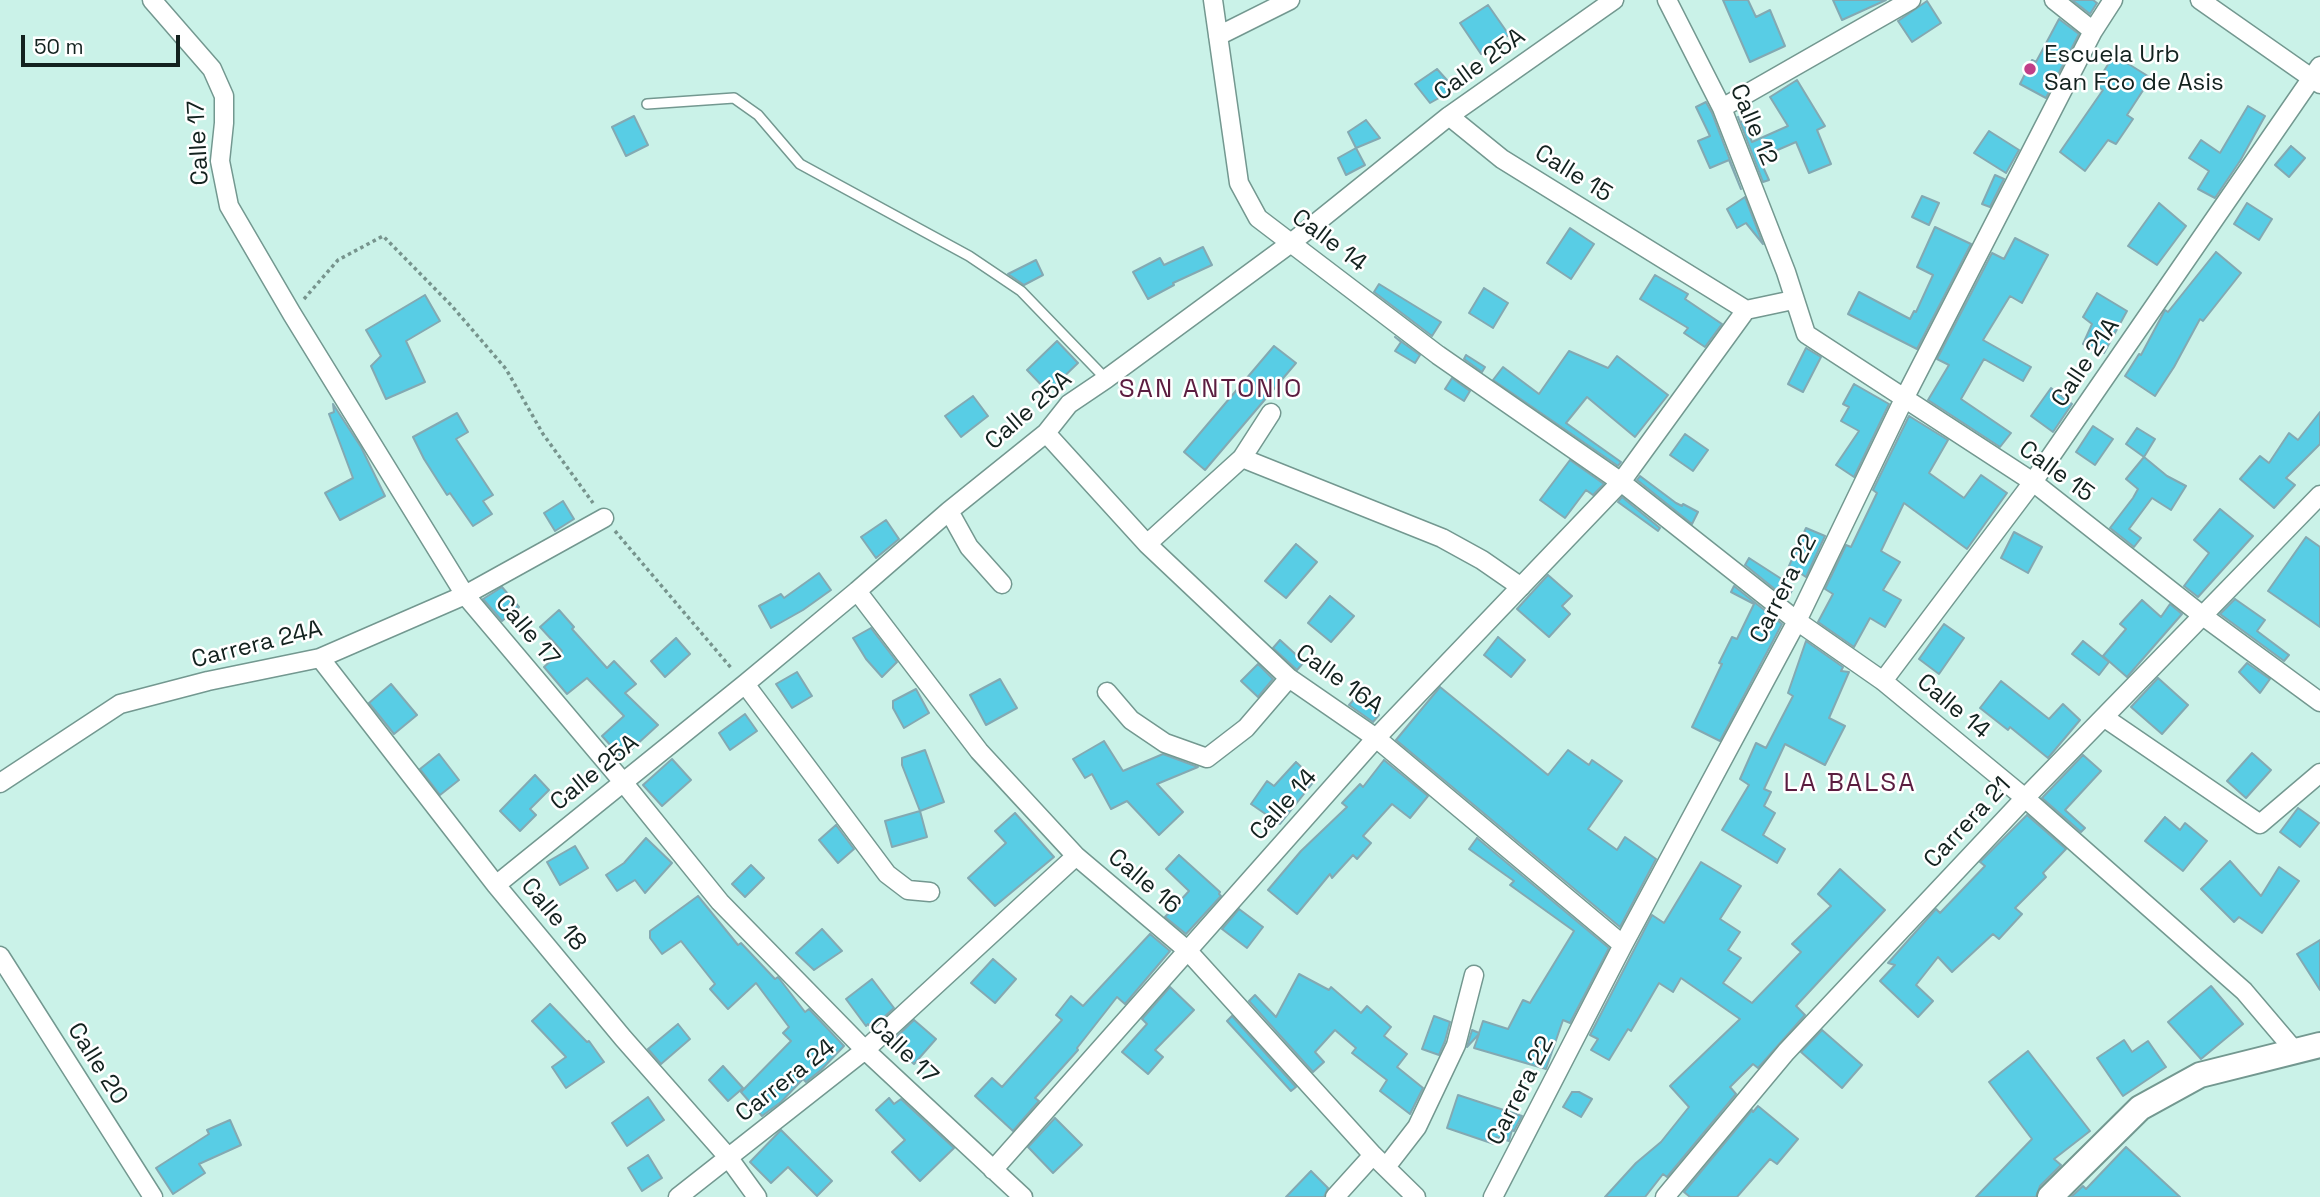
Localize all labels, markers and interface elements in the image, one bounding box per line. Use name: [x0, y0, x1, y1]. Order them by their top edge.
scale bar: [24, 21, 184, 65]
street label: Calle 25A: [1429, 22, 1531, 108]
text: 50 m: [34, 33, 84, 60]
place label: Escuela Urb San Fco de Asis: [2044, 41, 2224, 97]
marker: Escuela Urb San Fco de Asis: [2022, 61, 2038, 77]
street label: Calle 12: [1723, 80, 1783, 170]
street label: Calle 17: [182, 100, 216, 186]
street label: Calle 15: [1529, 139, 1617, 209]
street label: Calle 14: [1286, 204, 1372, 278]
street label: Calle 21A: [2046, 313, 2126, 413]
street label: Calle 25A: [980, 366, 1078, 456]
district label: SAN ANTONIO: [1120, 374, 1302, 406]
street label: Calle 15: [2013, 435, 2099, 509]
street label: Carrera 22: [1744, 530, 1824, 648]
street label: Calle 17: [489, 589, 565, 673]
street label: Carrera 24A: [189, 615, 325, 675]
street label: Calle 16A: [1290, 639, 1388, 721]
street label: Calle 14: [1911, 668, 1995, 746]
street label: Calle 25A: [545, 729, 645, 817]
street label: Calle 14: [1244, 763, 1324, 847]
district label: LA BALSA: [1784, 768, 1916, 800]
street label: Carrera 21: [1919, 771, 2017, 875]
street label: Calle 16: [1102, 843, 1186, 921]
street label: Calle 18: [514, 873, 592, 957]
street label: Calle 17: [862, 1011, 944, 1091]
street label: Calle 20: [61, 1018, 133, 1110]
street label: Carrera 22: [1481, 1032, 1561, 1150]
street label: Carrera 24: [730, 1033, 842, 1129]

